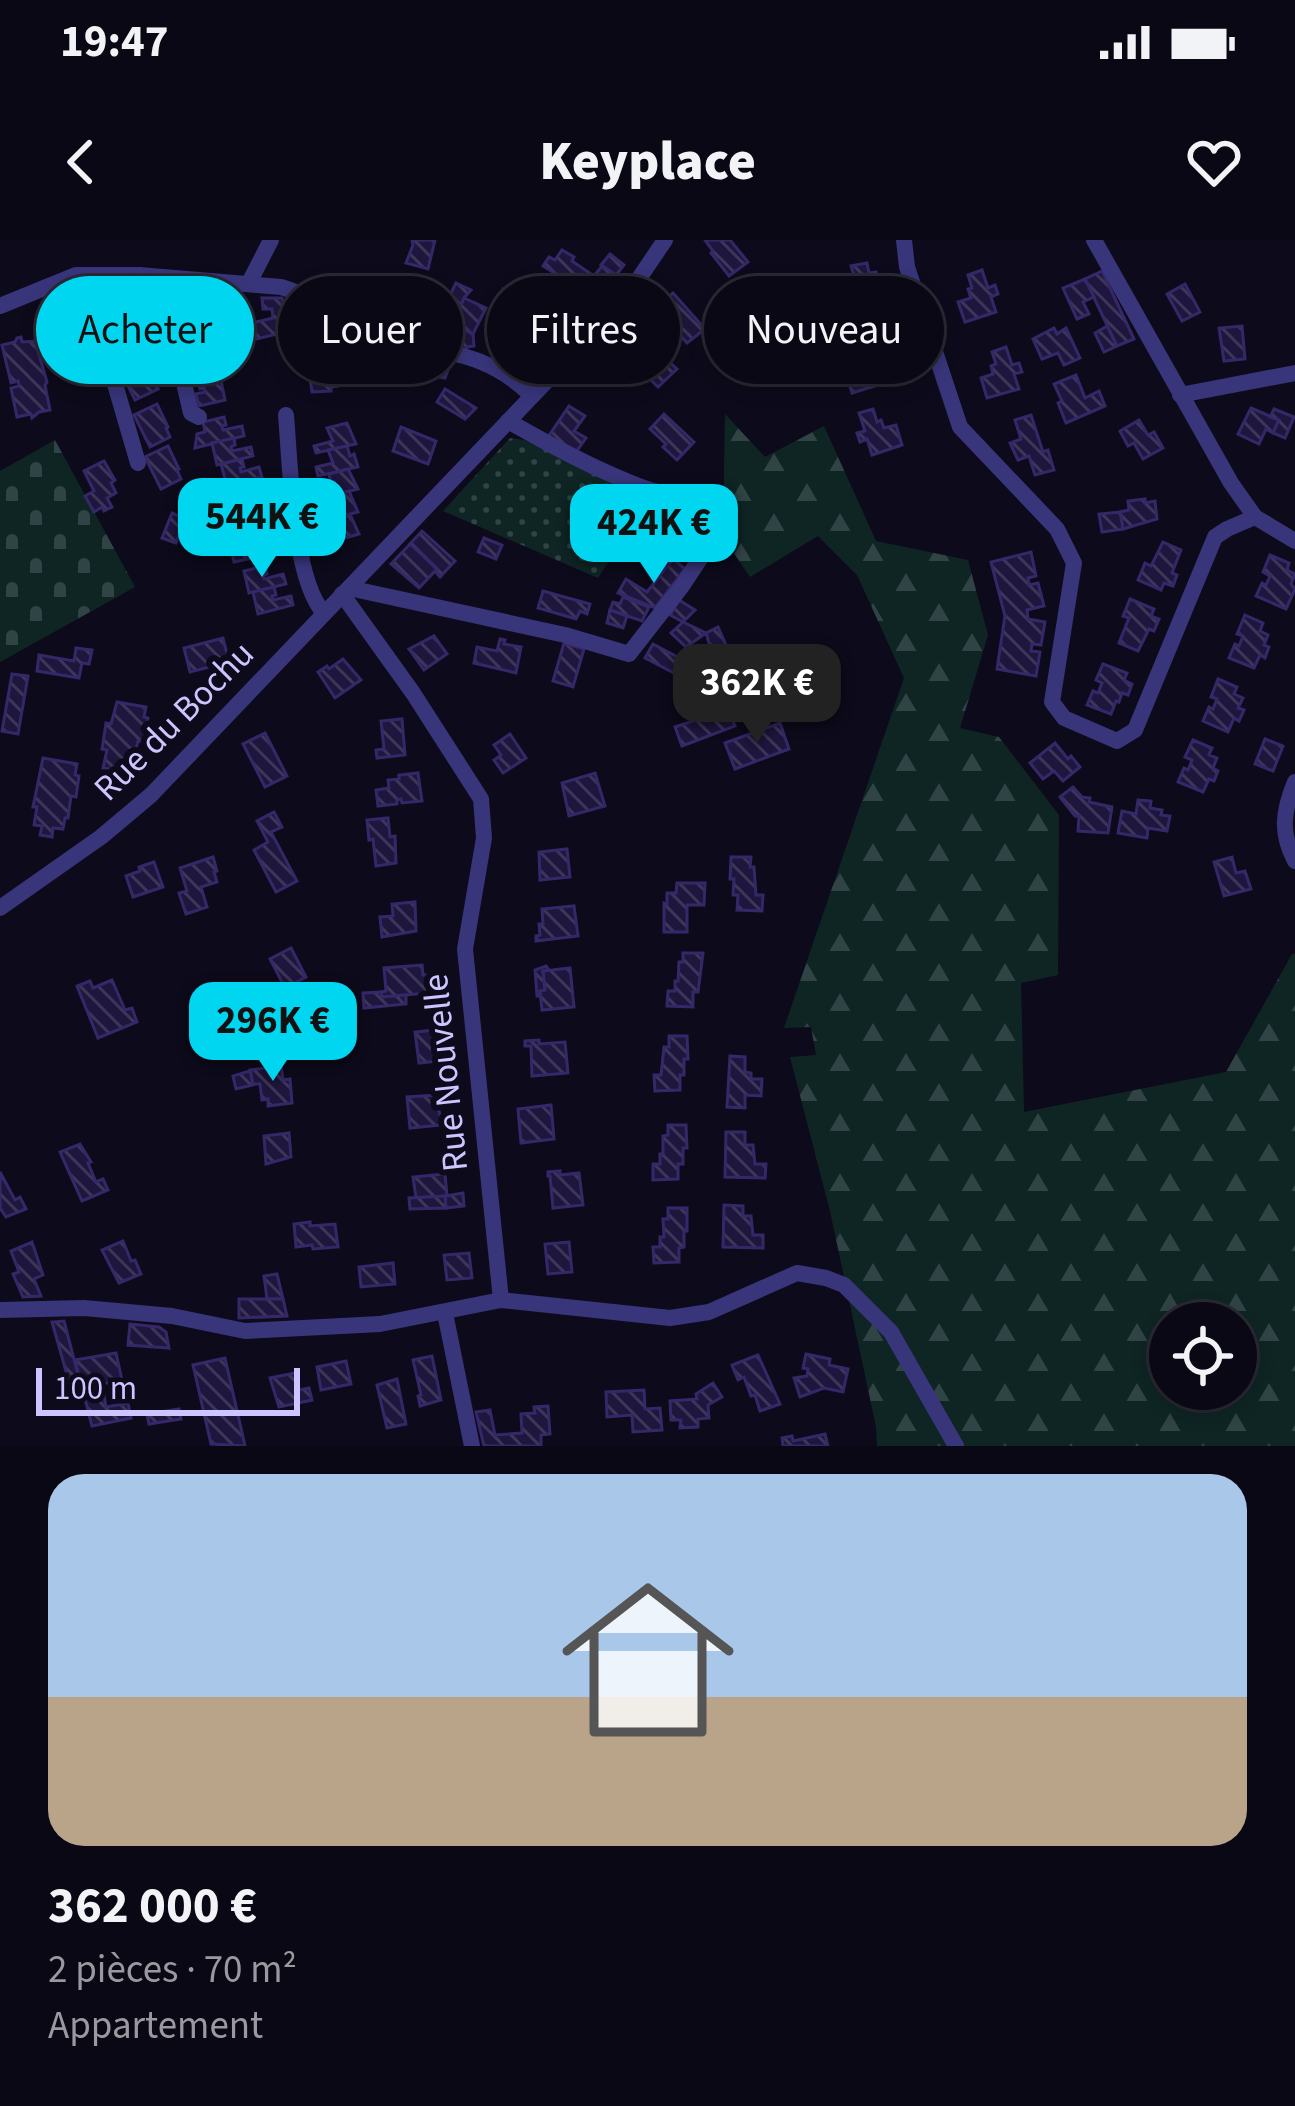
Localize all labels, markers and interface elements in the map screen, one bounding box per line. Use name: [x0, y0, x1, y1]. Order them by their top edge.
text: 19:47: [60, 10, 169, 74]
text: Keyplace: [539, 124, 756, 201]
icon: back: [48, 129, 114, 195]
icon: heart: [1181, 129, 1247, 195]
chip: Acheter: [36, 276, 254, 384]
chip: Louer: [278, 276, 463, 384]
chip: Filtres: [487, 276, 680, 384]
chip: Nouveau: [704, 276, 944, 384]
pin: 544K €: [164, 478, 360, 580]
pin: 424K €: [556, 484, 752, 586]
text: 544K €: [205, 489, 319, 545]
text: 424K €: [597, 495, 711, 551]
street label: Rue du Bochu: [82, 629, 266, 813]
pin: 362K €: [659, 644, 855, 746]
text: 362K €: [700, 655, 814, 711]
street label: Rue Nouvelle: [410, 972, 481, 1174]
pin: 296K €: [175, 982, 371, 1084]
text: 296K €: [216, 993, 330, 1049]
map controls: [1149, 1302, 1257, 1410]
button: locate: [1149, 1302, 1257, 1410]
scale bar: [36, 1362, 300, 1415]
text: 100 m: [54, 1365, 137, 1412]
icon: home: [540, 1552, 756, 1768]
text: 362 000 €: [48, 1870, 257, 1942]
text: 2 pièces · 70 m²: [48, 1942, 297, 1998]
text: Appartement: [48, 1998, 263, 2054]

